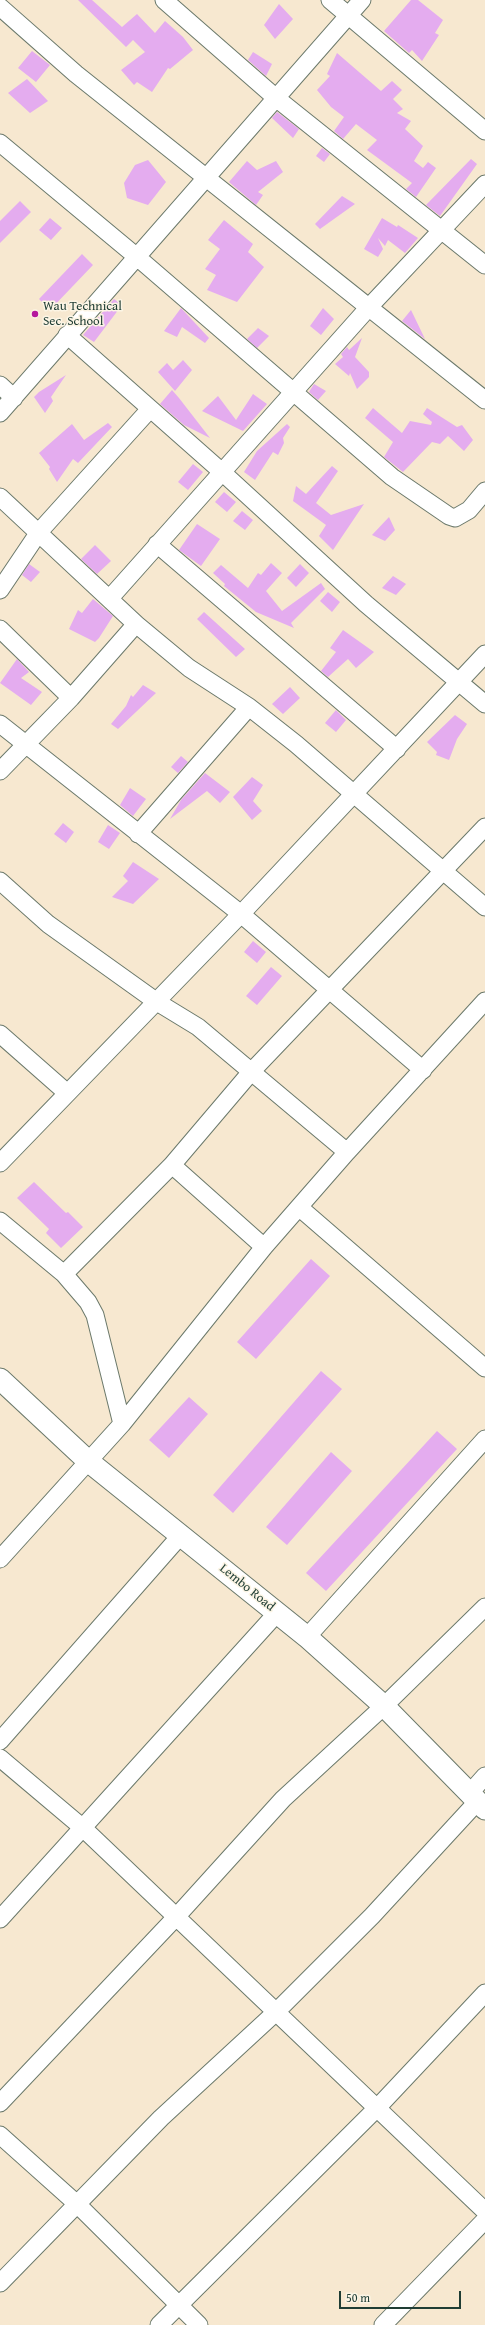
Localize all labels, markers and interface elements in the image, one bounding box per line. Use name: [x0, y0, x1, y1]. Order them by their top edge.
place label: Wau Technical Sec. School: [43, 299, 122, 330]
marker: Wau Technical Sec. School: [30, 309, 40, 319]
street label: Lembo Road: [216, 1561, 278, 1615]
scale bar: [341, 2283, 463, 2309]
text: 50 m: [346, 2289, 370, 2306]

